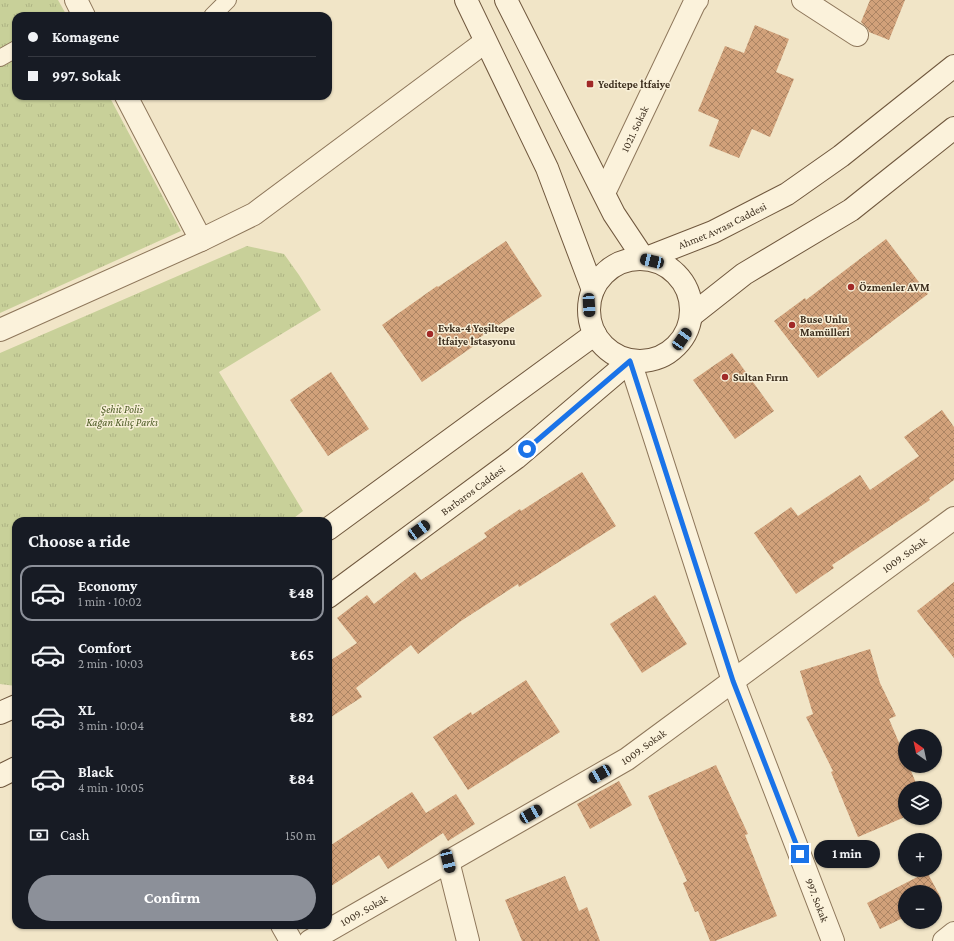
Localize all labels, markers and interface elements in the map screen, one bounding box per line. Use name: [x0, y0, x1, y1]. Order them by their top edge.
text: Komagene: [52, 29, 119, 45]
text: 997. Sokak: [52, 68, 121, 84]
place label: Yeditepe İtfaiye: [598, 78, 670, 90]
marker: Yeditepe İtfaiye: [585, 79, 595, 89]
street label: 1021. Sokak: [618, 103, 651, 154]
street label: Ahmet Avrası Caddesi: [676, 200, 768, 251]
car: [639, 252, 665, 270]
place label: Özmenler AVM: [859, 281, 930, 293]
marker: Özmenler AVM: [846, 282, 856, 292]
car: [582, 293, 596, 317]
place label: Buse Unlu Mamülleri: [800, 313, 850, 338]
marker: Buse Unlu Mamülleri: [787, 320, 797, 330]
place label: Evka-4 Yeşiltepe İtfaiye İstasyonu: [438, 322, 516, 347]
car: [670, 326, 694, 352]
marker: Evka-4 Yeşiltepe İtfaiye İstasyonu: [425, 329, 435, 339]
place label: Sultan Fırın: [733, 371, 789, 383]
marker: Sultan Fırın: [720, 372, 730, 382]
park label: Şehit Polis Kağan Kılıç Parkı: [86, 403, 158, 429]
route start: [518, 440, 536, 458]
street label: Barbaros Caddesi: [438, 462, 507, 518]
car: [406, 518, 432, 542]
text: Choose a ride: [28, 531, 130, 551]
street label: 1009. Sokak: [880, 534, 929, 575]
icon: car: [30, 575, 66, 611]
text: Economy: [78, 578, 137, 594]
text: ₺48: [289, 585, 314, 601]
text: 1 min · 10:02: [78, 594, 142, 609]
icon: car: [30, 637, 66, 673]
text: Comfort: [78, 640, 132, 656]
text: ₺65: [291, 647, 314, 663]
text: 2 min · 10:03: [78, 656, 144, 671]
icon: car: [30, 699, 66, 735]
text: XL: [78, 702, 95, 718]
text: ₺82: [290, 709, 314, 725]
text: 3 min · 10:04: [78, 718, 144, 733]
street label: 1009. Sokak: [619, 726, 669, 767]
north arrow: [898, 729, 942, 773]
map controls: [898, 729, 942, 929]
icon: car: [30, 761, 66, 797]
car: [587, 763, 613, 785]
text: Black: [78, 764, 113, 780]
text: ₺84: [289, 771, 314, 787]
text: 4 min · 10:05: [78, 780, 144, 795]
button: layers: [898, 781, 942, 825]
car: [518, 803, 544, 825]
icon: cash: [28, 824, 50, 846]
text: Cash: [60, 827, 90, 843]
text: 150 m: [285, 828, 316, 843]
button: +: [898, 833, 942, 877]
callout: 1 min: [814, 840, 880, 868]
route end: [791, 845, 809, 863]
text: 1 min: [832, 846, 862, 861]
car: [439, 848, 457, 874]
button: Confirm: [28, 875, 316, 921]
street label: 997. Sokak: [803, 876, 831, 925]
button: −: [898, 885, 942, 929]
street label: 1009. Sokak: [338, 892, 390, 928]

